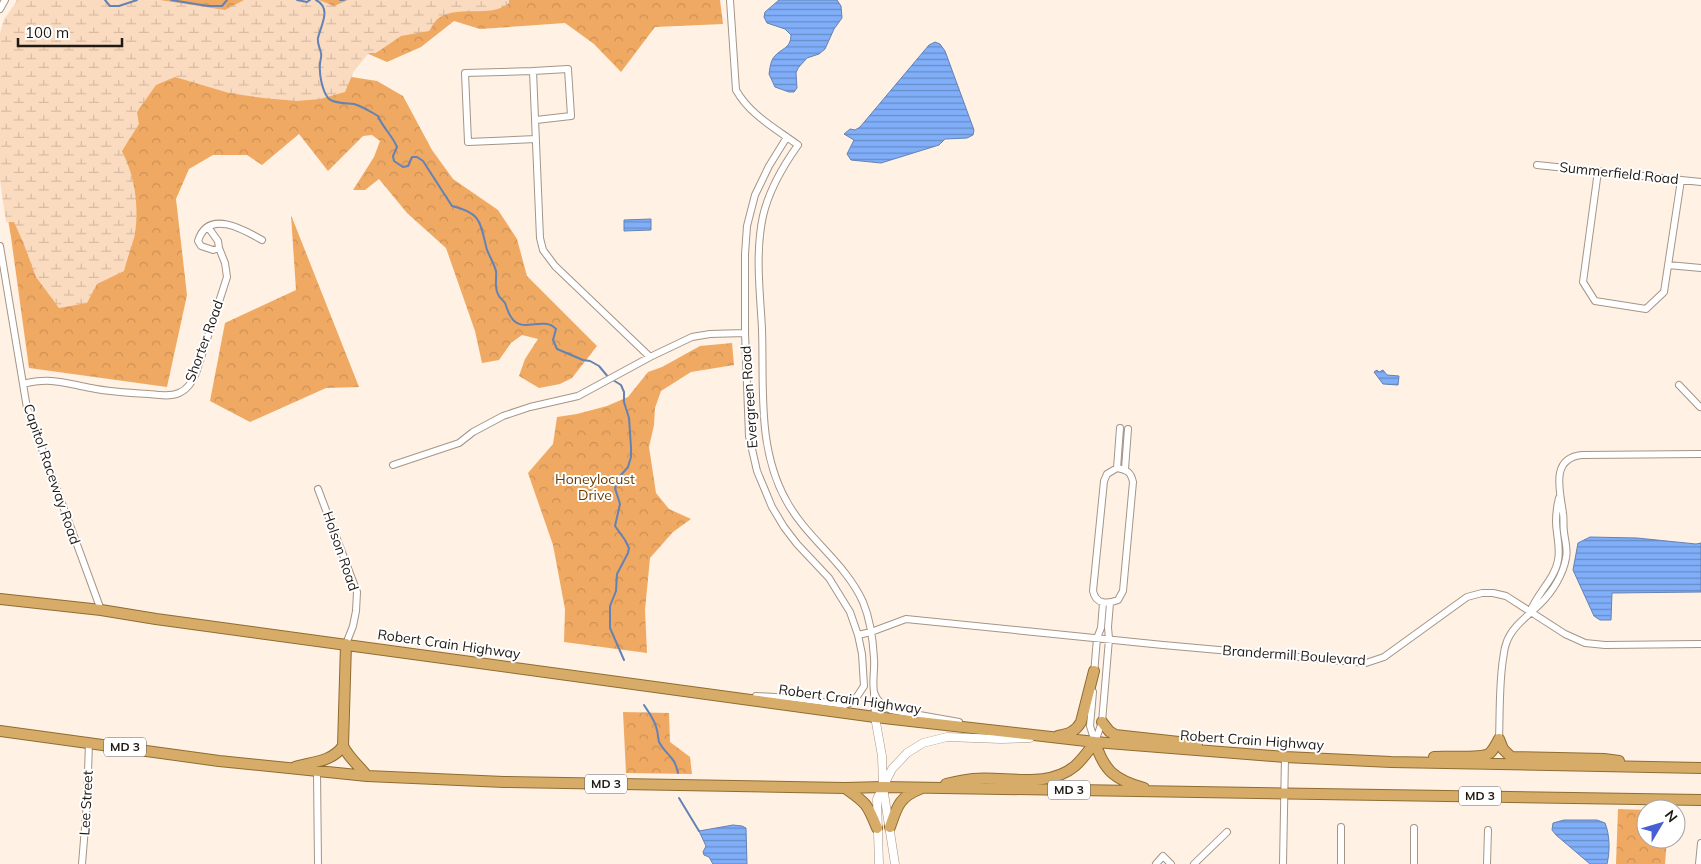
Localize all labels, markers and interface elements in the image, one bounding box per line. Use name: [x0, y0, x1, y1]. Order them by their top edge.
scale bar: [18, 15, 121, 47]
text: 100 m: [25, 23, 69, 42]
street label: Summerfield Road: [1558, 158, 1680, 188]
street label: Shorter Road: [181, 298, 227, 384]
street label: Evergreen Road: [736, 345, 762, 449]
street label: Capitol Raceway Road: [19, 401, 85, 547]
park label: Honeylocust Drive: [555, 470, 635, 504]
street label: Holson Road: [319, 509, 363, 593]
street label: Robert Crain Highway: [376, 625, 522, 663]
street label: Brandermill Boulevard: [1222, 641, 1366, 669]
street label: Robert Crain Highway: [777, 680, 923, 718]
street label: Robert Crain Highway: [1179, 726, 1325, 754]
road number: MD 3: [104, 738, 146, 756]
street label: Lee Street: [75, 770, 97, 836]
road number: MD 3: [585, 774, 627, 794]
road number: MD 3: [1048, 780, 1090, 800]
road number: MD 3: [1459, 786, 1501, 806]
north arrow: [1636, 799, 1686, 849]
text: N: [1661, 806, 1682, 826]

